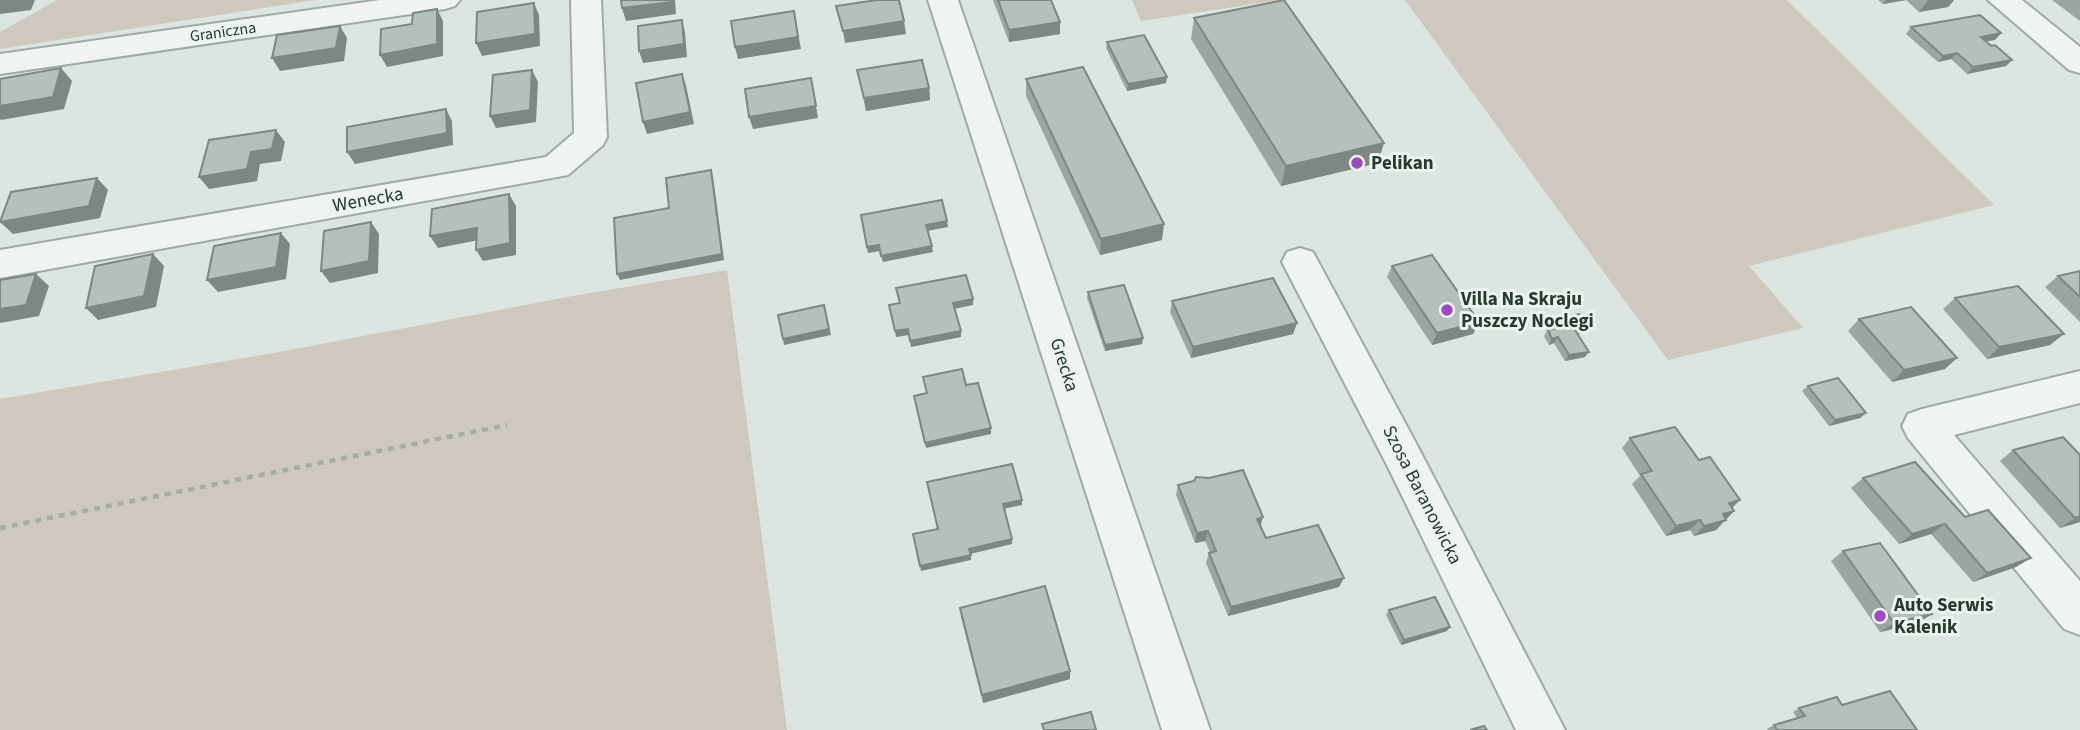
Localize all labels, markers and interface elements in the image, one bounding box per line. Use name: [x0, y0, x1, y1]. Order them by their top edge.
street label: Graniczna: [188, 16, 258, 48]
place label: Pelikan: [1371, 150, 1434, 177]
marker: Pelikan: [1349, 155, 1365, 171]
street label: Wenecka: [330, 180, 406, 220]
place label: Villa Na Skraju Puszczy Noclegi: [1460, 286, 1594, 335]
marker: Villa Na Skraju Puszczy Noclegi: [1439, 302, 1455, 318]
street label: Grecka: [1043, 335, 1085, 395]
street label: Szosa Baranowicka: [1375, 421, 1469, 569]
place label: Auto Serwis Kalenik: [1893, 592, 1993, 641]
marker: Auto Serwis Kalenik: [1872, 608, 1888, 624]

